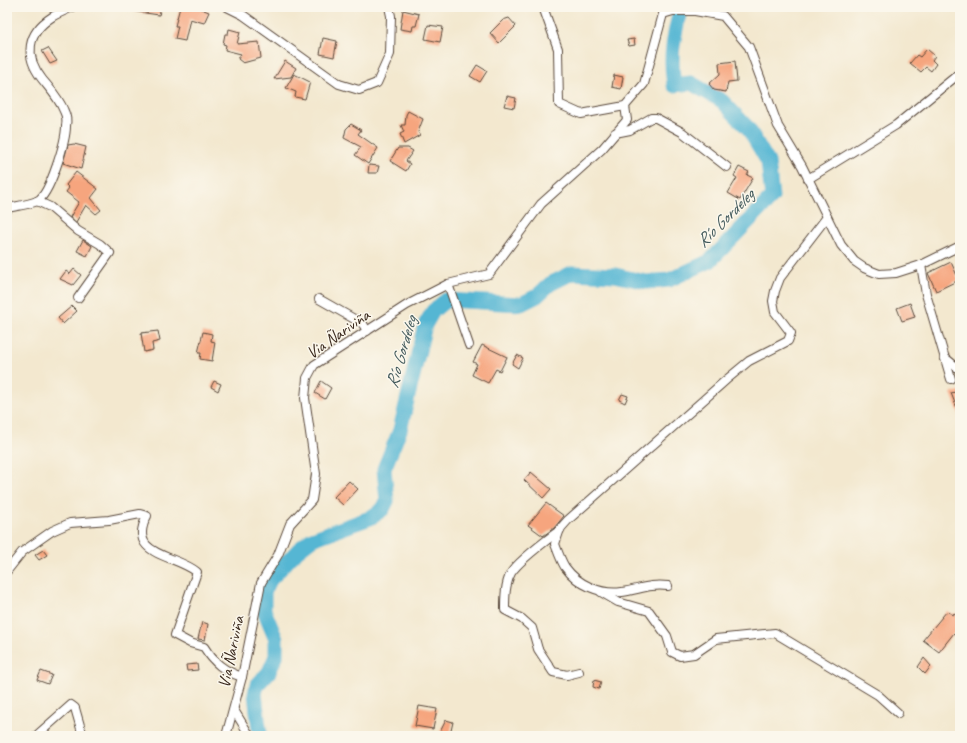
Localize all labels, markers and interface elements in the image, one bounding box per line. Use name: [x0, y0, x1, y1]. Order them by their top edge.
water label: Río Gordeleg: [691, 182, 761, 252]
street label: Via Ñariviña: [302, 304, 375, 363]
water label: Río Gordeleg: [380, 311, 422, 390]
street label: Via Ñariviña: [213, 613, 249, 690]

